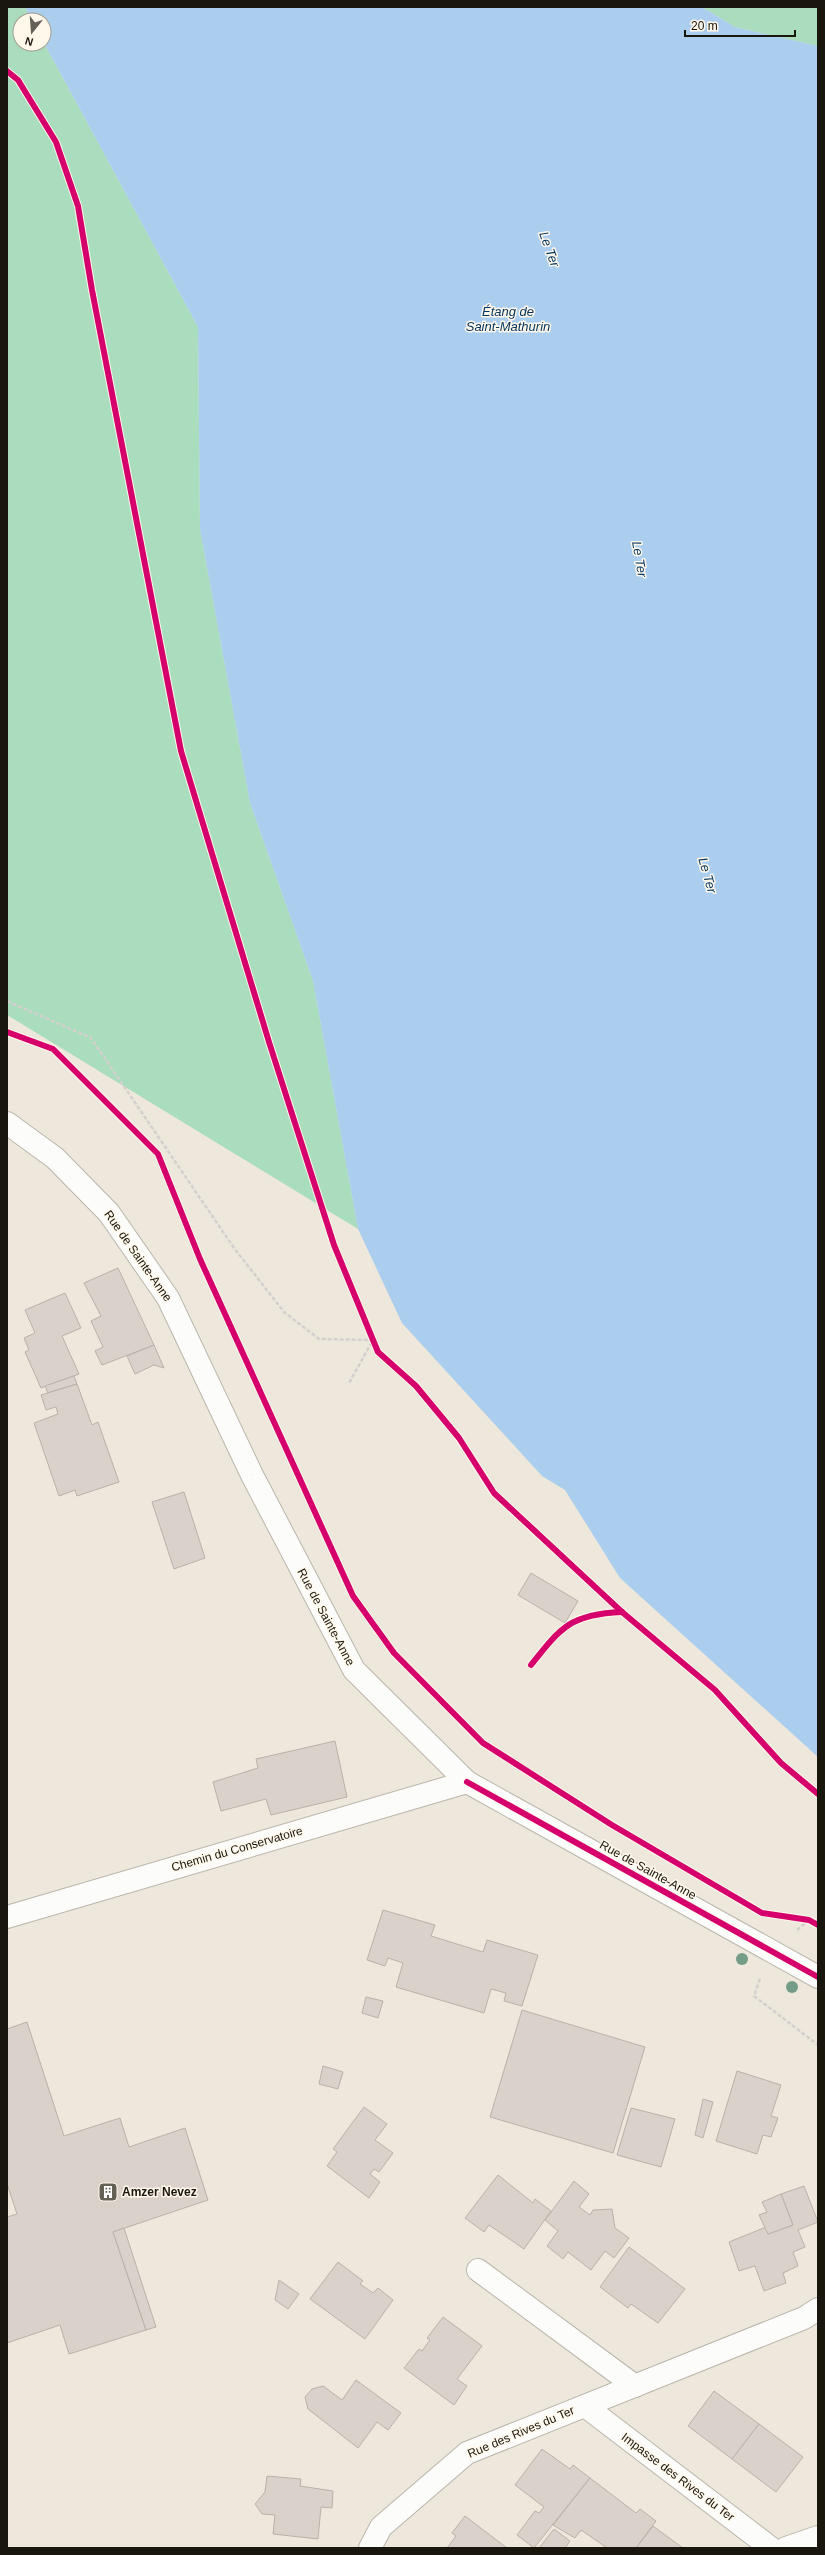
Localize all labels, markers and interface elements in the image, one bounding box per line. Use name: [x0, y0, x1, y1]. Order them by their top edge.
north arrow: [12, 12, 52, 52]
scale bar: [685, 12, 795, 38]
text: 20 m: [691, 19, 718, 33]
text: N: [23, 35, 35, 48]
water label: Le Ter: [536, 230, 563, 269]
water label: Étang de Saint-Mathurin: [466, 304, 550, 334]
water label: Le Ter: [629, 540, 650, 579]
water label: Le Ter: [695, 856, 720, 895]
street label: Rue de Sainte-Anne: [101, 1208, 175, 1305]
street label: Rue de Sainte-Anne: [294, 1566, 358, 1668]
street label: Chemin du Conservatoire: [170, 1823, 305, 1874]
street label: Rue de Sainte-Anne: [597, 1838, 699, 1902]
building icon: Amzer Nevez: [97, 2181, 119, 2203]
place label: Amzer Nevez: [122, 2185, 197, 2199]
street label: Rue des Rives du Ter: [466, 2403, 576, 2461]
street label: Impasse des Rives du Ter: [619, 2430, 737, 2524]

